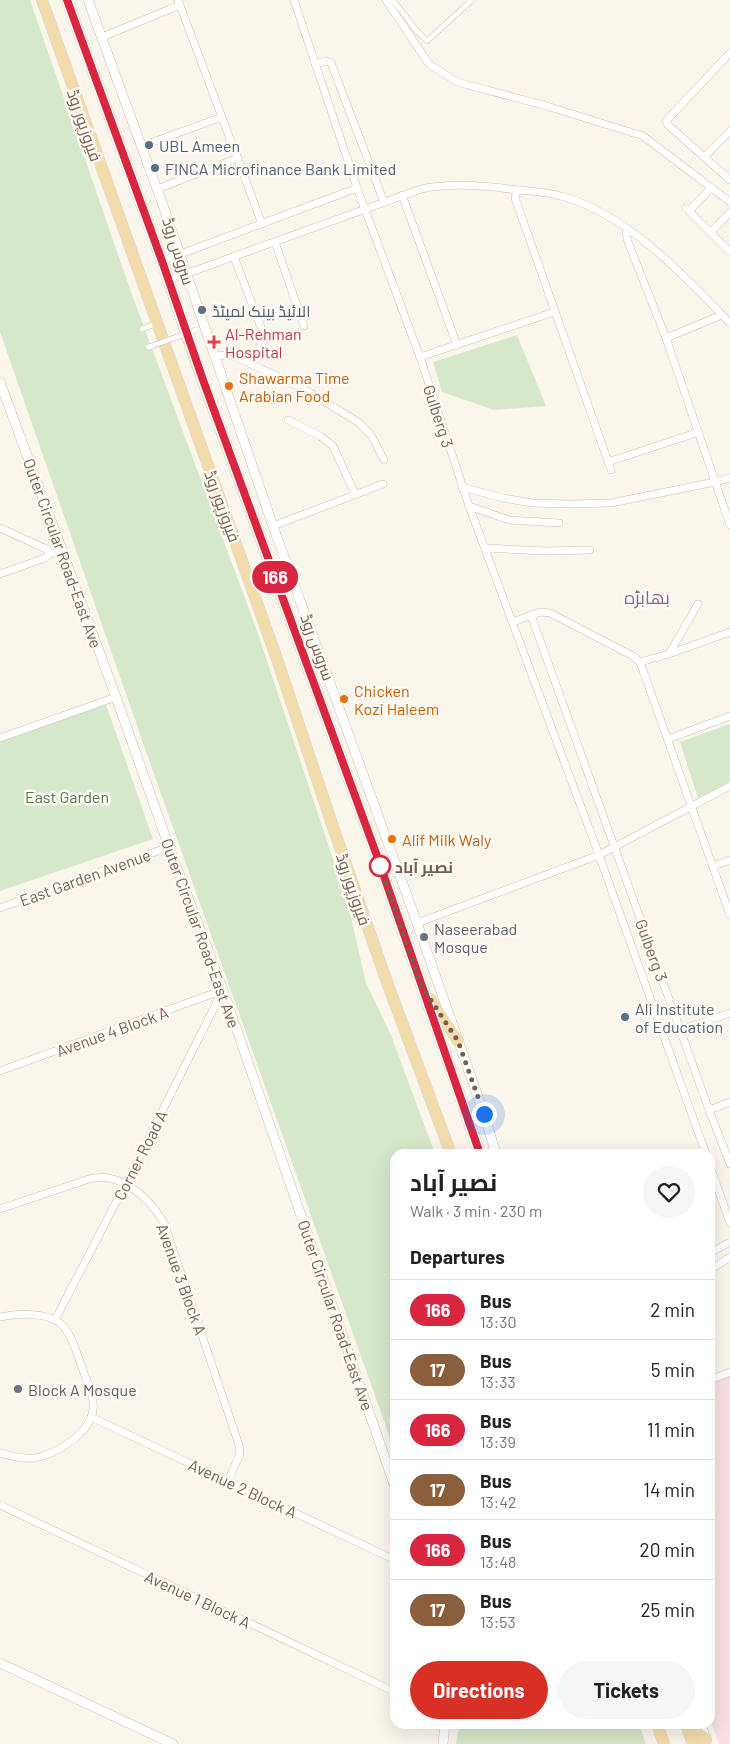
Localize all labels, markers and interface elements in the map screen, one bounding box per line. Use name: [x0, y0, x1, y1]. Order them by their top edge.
street label: فیروزپور روڈ: [61, 86, 106, 165]
place label: UBL Ameen: [159, 136, 240, 155]
marker: UBL Ameen: [143, 139, 155, 151]
place label: FINCA Microfinance Bank Limited: [165, 159, 396, 178]
marker: FINCA Microfinance Bank Limited: [149, 162, 161, 174]
street label: سروس روڈ: [157, 215, 199, 288]
place label: الائیڈ بینک لمیٹڈ: [212, 301, 310, 321]
marker: الائیڈ بینک لمیٹڈ: [196, 304, 208, 316]
place label: Al-Rehman Hospital: [225, 324, 302, 361]
marker: Al-Rehman Hospital: [207, 335, 221, 349]
place label: Shawarma Time Arabian Food: [239, 368, 350, 405]
marker: Shawarma Time Arabian Food: [223, 380, 235, 392]
street label: Gulberg 3: [420, 382, 458, 450]
street label: Outer Circular Road-East Ave: [20, 456, 106, 650]
street label: فیروزپور روڈ: [198, 468, 245, 546]
line badge: 166: [246, 561, 304, 593]
text: 166: [262, 566, 288, 588]
district label: بھابڑہ: [624, 586, 670, 609]
street label: سروس روڈ: [295, 611, 339, 684]
place label: Chicken Kozi Haleem: [354, 681, 439, 718]
marker: Chicken Kozi Haleem: [338, 693, 350, 705]
park label: East Garden: [25, 787, 109, 806]
place label: Alif Milk Waly: [402, 830, 492, 849]
marker: Alif Milk Waly: [386, 833, 398, 845]
street label: Outer Circular Road-East Ave: [158, 836, 244, 1030]
street label: East Garden Avenue: [17, 844, 153, 910]
street label: فیروزپور روڈ: [330, 850, 375, 929]
marker: نصیر آباد: [369, 855, 391, 877]
place label: نصیر آباد: [395, 857, 453, 877]
street label: Gulberg 3: [632, 916, 672, 984]
place label: Naseerabad Mosque: [434, 919, 517, 956]
marker: Naseerabad Mosque: [418, 931, 430, 943]
place label: Ali Institute of Education: [635, 999, 723, 1036]
street label: Avenue 4 Block A: [53, 1002, 171, 1060]
marker: Ali Institute of Education: [619, 1011, 631, 1023]
your location: [472, 1102, 497, 1127]
street label: Corner Road A: [109, 1107, 171, 1203]
button: heart: [643, 1166, 695, 1218]
text: نصیر آباد: [410, 1167, 497, 1196]
text: Walk · 3 min · 230 m: [410, 1201, 542, 1220]
street label: Outer Circular Road-East Ave: [294, 1217, 378, 1413]
street label: Avenue 3 Block A: [153, 1221, 211, 1338]
text: Departures: [410, 1245, 505, 1268]
text: Bus: [480, 1289, 512, 1312]
text: 2 min: [650, 1298, 695, 1321]
text: 166: [425, 1299, 450, 1321]
text: 13:30: [480, 1312, 517, 1331]
text: Bus: [480, 1349, 512, 1372]
text: 5 min: [651, 1358, 695, 1381]
text: 17: [430, 1359, 445, 1381]
text: 13:33: [480, 1372, 516, 1391]
place label: Block A Mosque: [28, 1380, 137, 1399]
marker: Block A Mosque: [12, 1383, 24, 1395]
text: Bus: [480, 1409, 512, 1432]
text: 11 min: [647, 1418, 695, 1441]
text: 166: [425, 1419, 450, 1441]
text: 13:39: [480, 1432, 516, 1451]
street label: Avenue 2 Block A: [186, 1455, 301, 1522]
text: Bus: [480, 1469, 512, 1492]
text: 14 min: [643, 1478, 695, 1501]
text: 17: [430, 1479, 445, 1501]
text: 13:42: [480, 1492, 517, 1511]
text: Bus: [480, 1529, 512, 1552]
text: 20 min: [639, 1538, 695, 1561]
text: 166: [425, 1539, 450, 1561]
text: 13:48: [480, 1552, 516, 1571]
street label: Avenue 1 Block A: [142, 1566, 254, 1632]
text: Bus: [480, 1589, 512, 1612]
text: 25 min: [640, 1598, 695, 1621]
text: 17: [430, 1599, 445, 1621]
text: 13:53: [480, 1612, 516, 1631]
button: Directions: [410, 1661, 548, 1719]
button: Tickets: [558, 1661, 695, 1719]

